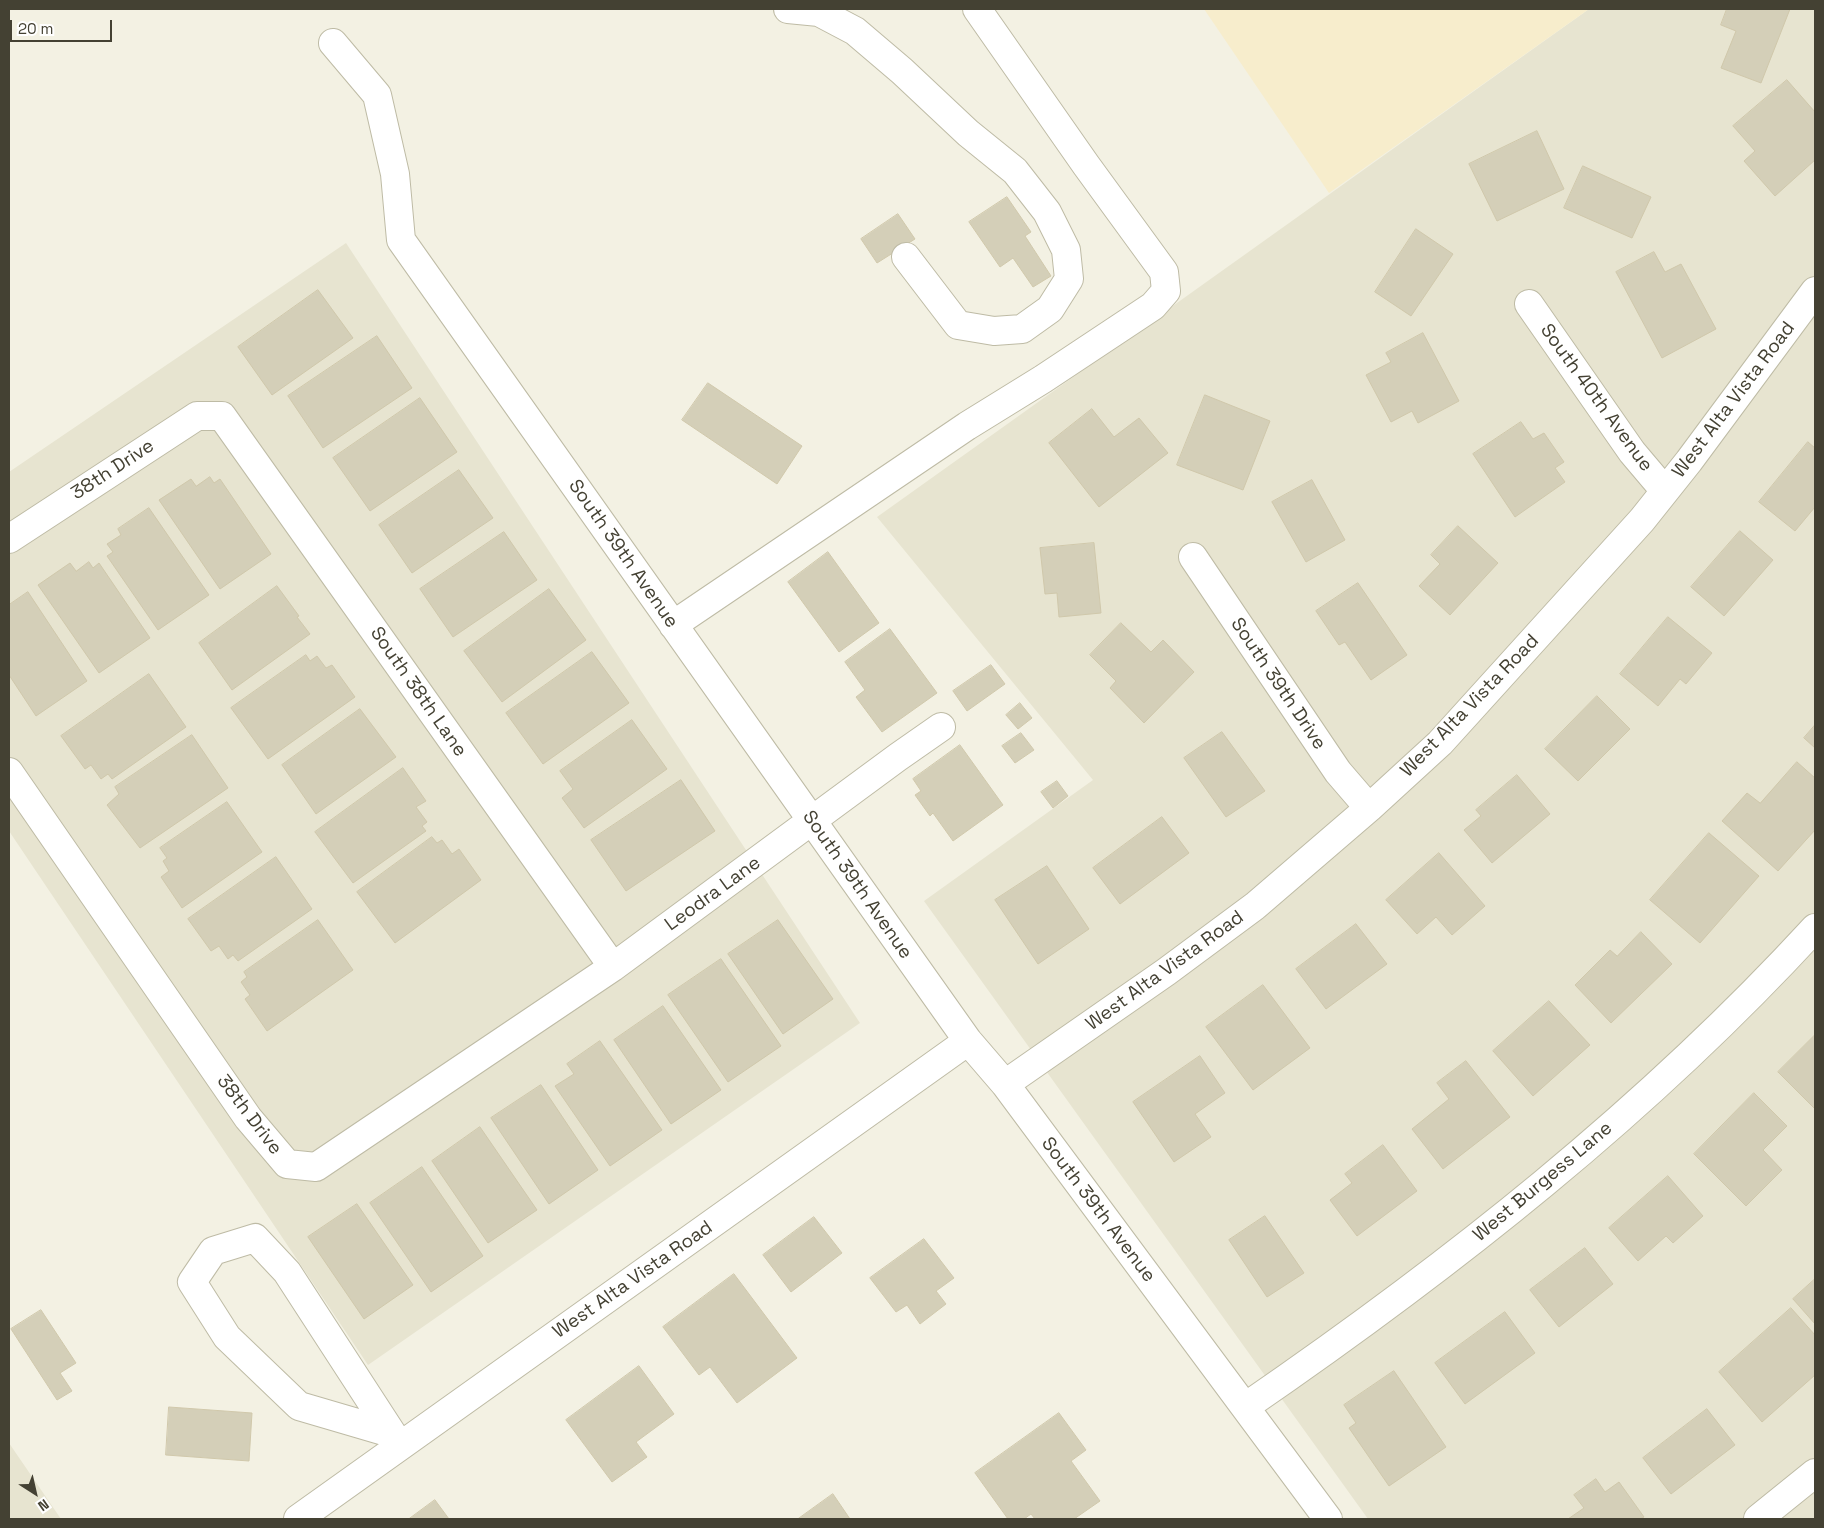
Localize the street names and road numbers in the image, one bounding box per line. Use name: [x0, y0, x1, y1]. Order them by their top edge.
street label: West Alta Vista Road: [1668, 317, 1800, 483]
street label: South 40th Avenue: [1535, 320, 1657, 476]
street label: 38th Drive: [67, 435, 159, 505]
street label: South 39th Avenue: [563, 475, 683, 633]
street label: South 39th Drive: [1225, 614, 1331, 754]
street label: South 38th Lane: [365, 623, 471, 761]
street label: West Alta Vista Road: [1396, 630, 1544, 782]
street label: South 39th Avenue: [797, 806, 917, 964]
street label: Leodra Lane: [661, 852, 765, 936]
street label: West Alta Vista Road: [1082, 906, 1248, 1036]
street label: 38th Drive: [212, 1071, 286, 1159]
street label: West Burgess Lane: [1469, 1117, 1617, 1247]
street label: South 39th Avenue: [1036, 1133, 1160, 1287]
street label: West Alta Vista Road: [549, 1216, 717, 1344]

